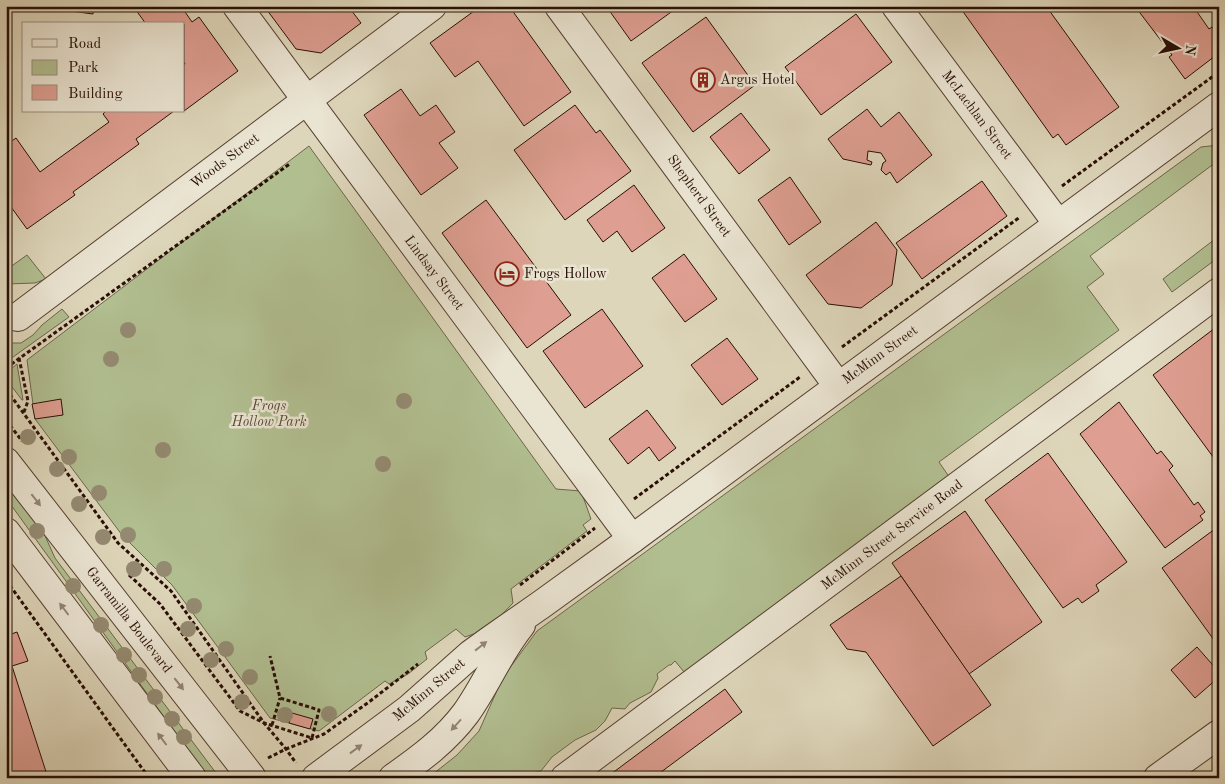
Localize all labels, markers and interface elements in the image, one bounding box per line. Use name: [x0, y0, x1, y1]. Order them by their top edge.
legend: [22, 22, 185, 112]
north arrow: [1152, 22, 1202, 72]
text: Road: [68, 37, 102, 52]
text: N: [1182, 43, 1198, 57]
text: Park: [68, 61, 99, 76]
building icon: Argus Hotel: [690, 67, 716, 93]
street label: McLachlan Street: [939, 68, 1015, 162]
place label: Argus Hotel: [720, 73, 795, 87]
text: Building: [68, 87, 123, 102]
street label: Woods Street: [188, 131, 262, 191]
street label: Shepherd Street: [664, 152, 734, 240]
street label: Lindsay Street: [402, 233, 466, 313]
hotel icon: Frogs Hollow: [494, 261, 520, 287]
place label: Frogs Hollow: [524, 267, 607, 281]
street label: McMinn Street: [840, 323, 920, 387]
park label: Frogs Hollow Park: [230, 399, 307, 429]
street label: McMinn Street Service Road: [819, 477, 965, 593]
one-way arrow: [31, 493, 42, 506]
street label: Garramilla Boulevard: [83, 565, 175, 675]
one-way arrow: [59, 603, 70, 616]
one-way arrow: [474, 641, 487, 652]
street label: McMinn Street: [390, 656, 468, 724]
one-way arrow: [174, 677, 184, 690]
one-way arrow: [450, 719, 462, 731]
one-way arrow: [157, 733, 168, 746]
one-way arrow: [349, 744, 362, 754]

